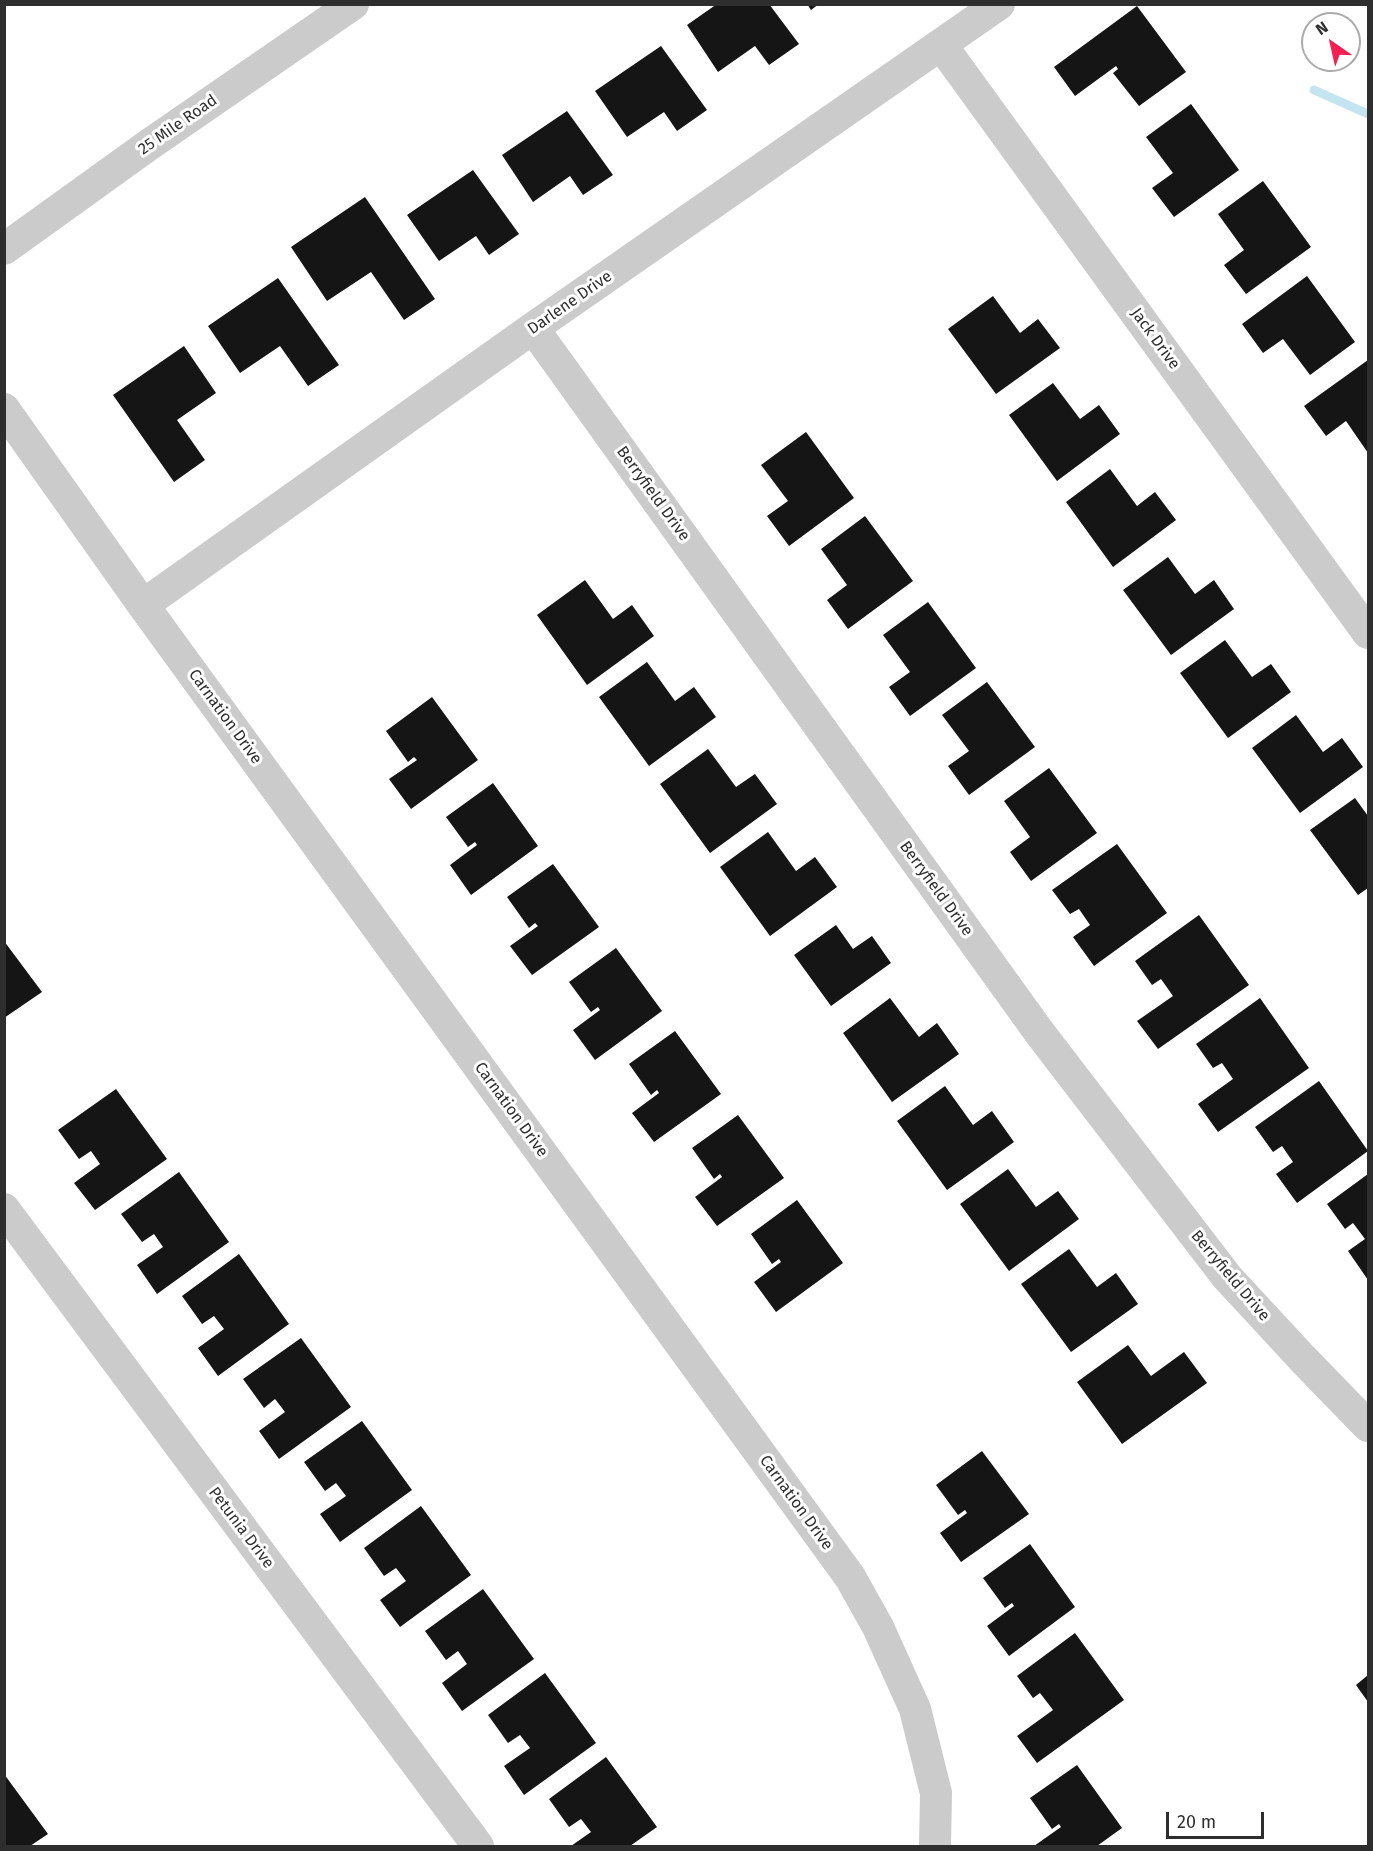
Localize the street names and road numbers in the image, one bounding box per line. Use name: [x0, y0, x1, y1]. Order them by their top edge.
street label: 25 Mile Road: [135, 91, 221, 159]
street label: Darlene Drive: [524, 267, 616, 339]
street label: Jack Drive: [1126, 305, 1184, 373]
street label: Berryfield Drive: [612, 443, 694, 545]
street label: Carnation Drive: [184, 666, 266, 768]
street label: Berryfield Drive: [895, 838, 977, 940]
street label: Carnation Drive: [470, 1059, 552, 1161]
street label: Berryfield Drive: [1186, 1227, 1274, 1325]
street label: Carnation Drive: [755, 1452, 837, 1554]
street label: Petunia Drive: [204, 1483, 278, 1573]

